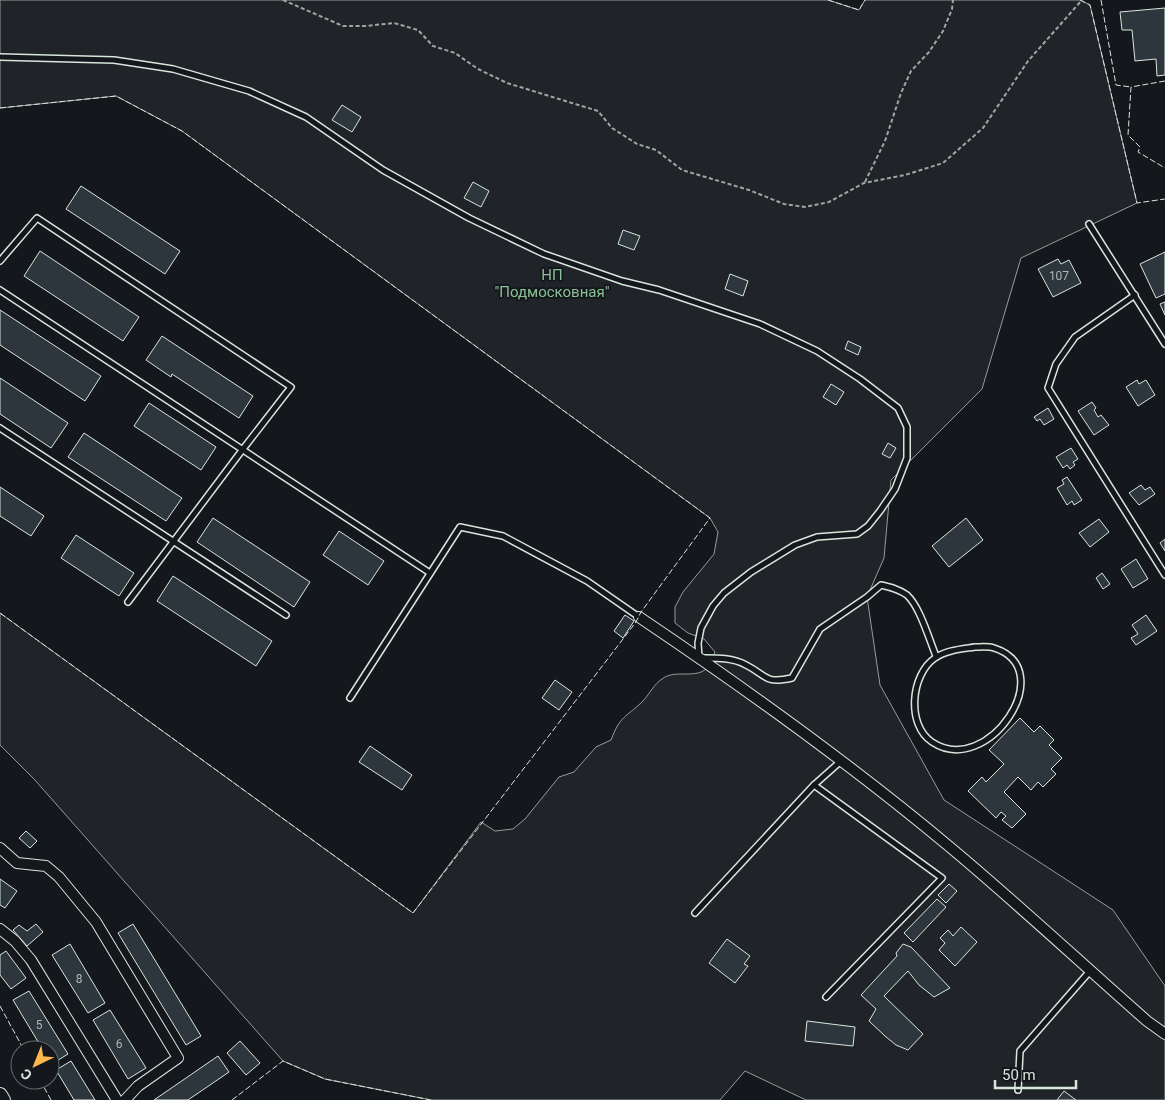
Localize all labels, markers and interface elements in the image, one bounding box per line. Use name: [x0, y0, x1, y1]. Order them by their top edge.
park label: НП "Подмосковная": [494, 266, 610, 301]
house number: 107: [1049, 269, 1069, 283]
house number: 8: [76, 972, 83, 986]
house number: 5: [36, 1018, 43, 1032]
house number: 6: [116, 1037, 123, 1051]
north arrow: [10, 1040, 60, 1090]
scale bar: [995, 1058, 1076, 1090]
text: С: [17, 1066, 35, 1083]
text: 50 m: [1002, 1066, 1036, 1084]

